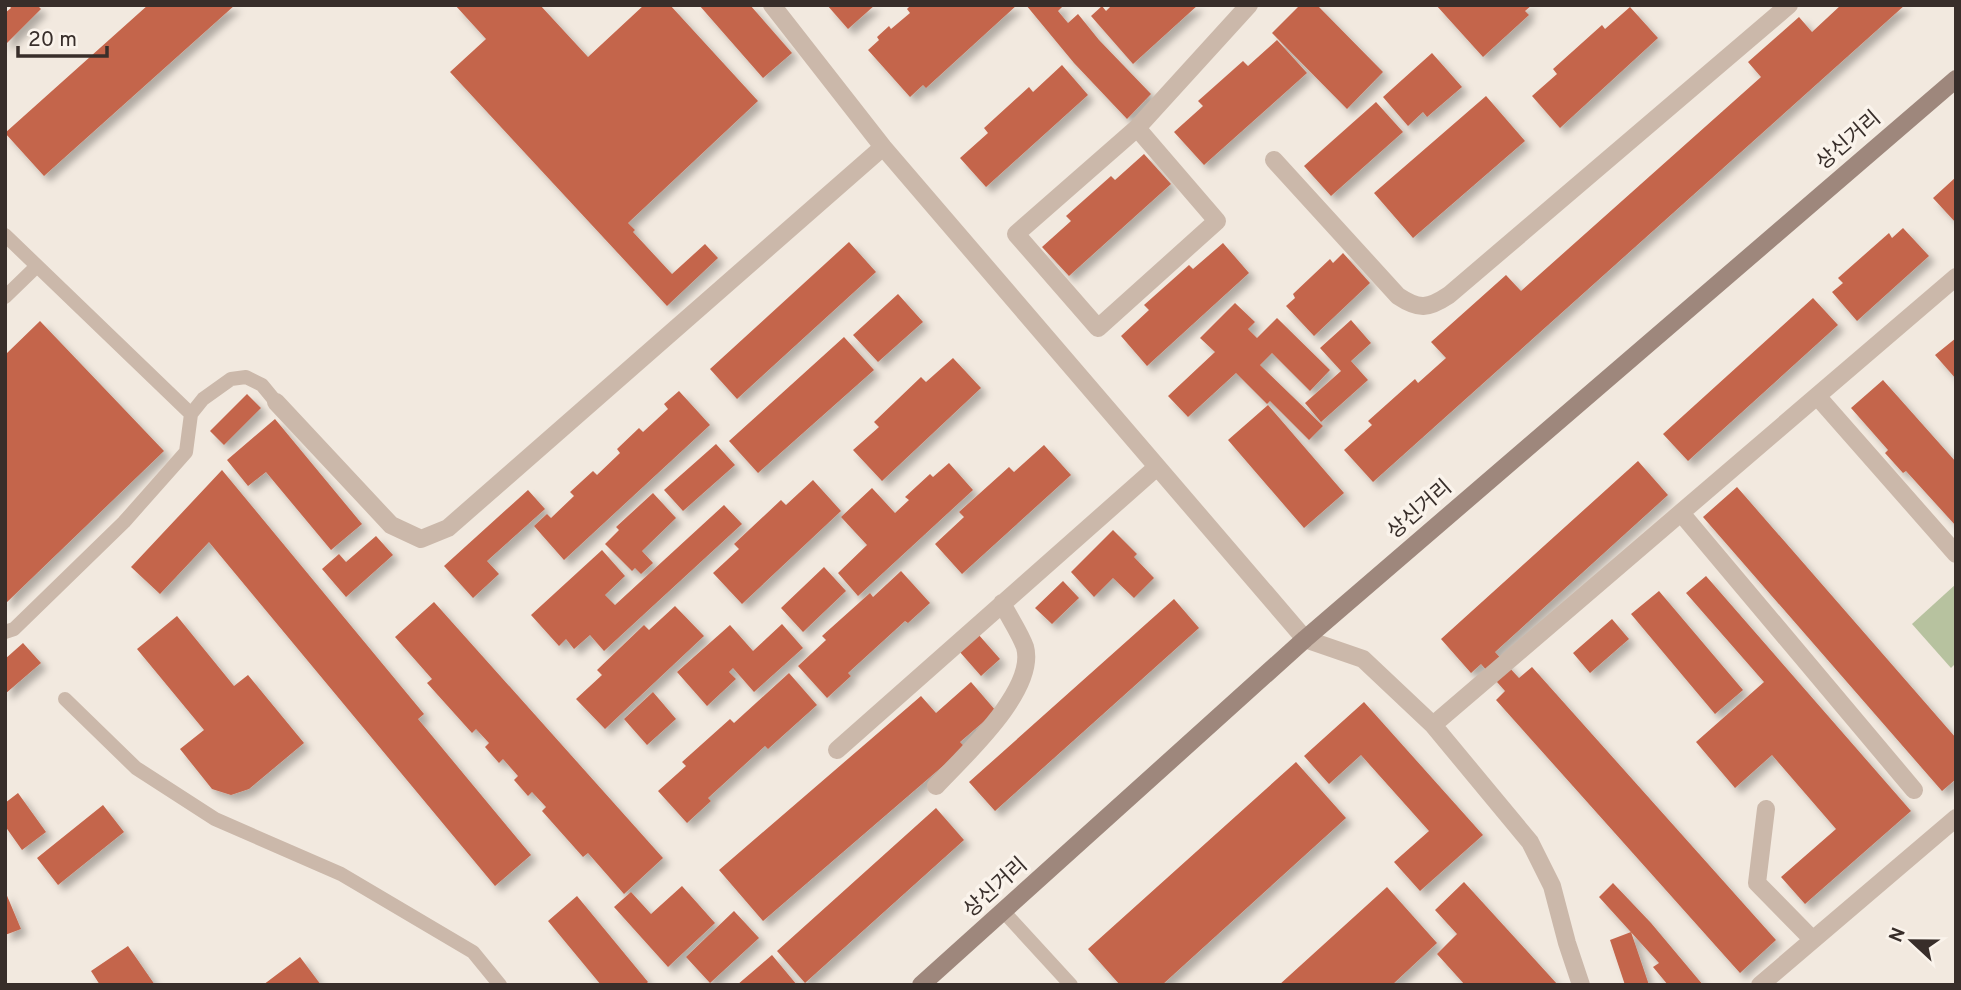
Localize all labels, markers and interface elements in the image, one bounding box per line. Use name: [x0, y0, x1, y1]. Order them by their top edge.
scale bar: [18, 14, 107, 58]
text: 20 m: [28, 27, 77, 54]
street label: 상신거리: [1811, 105, 1887, 177]
street label: 상신거리: [1382, 474, 1458, 546]
street label: 상신거리: [958, 852, 1034, 924]
north arrow: [1877, 906, 1947, 976]
text: N: [1884, 925, 1912, 946]

